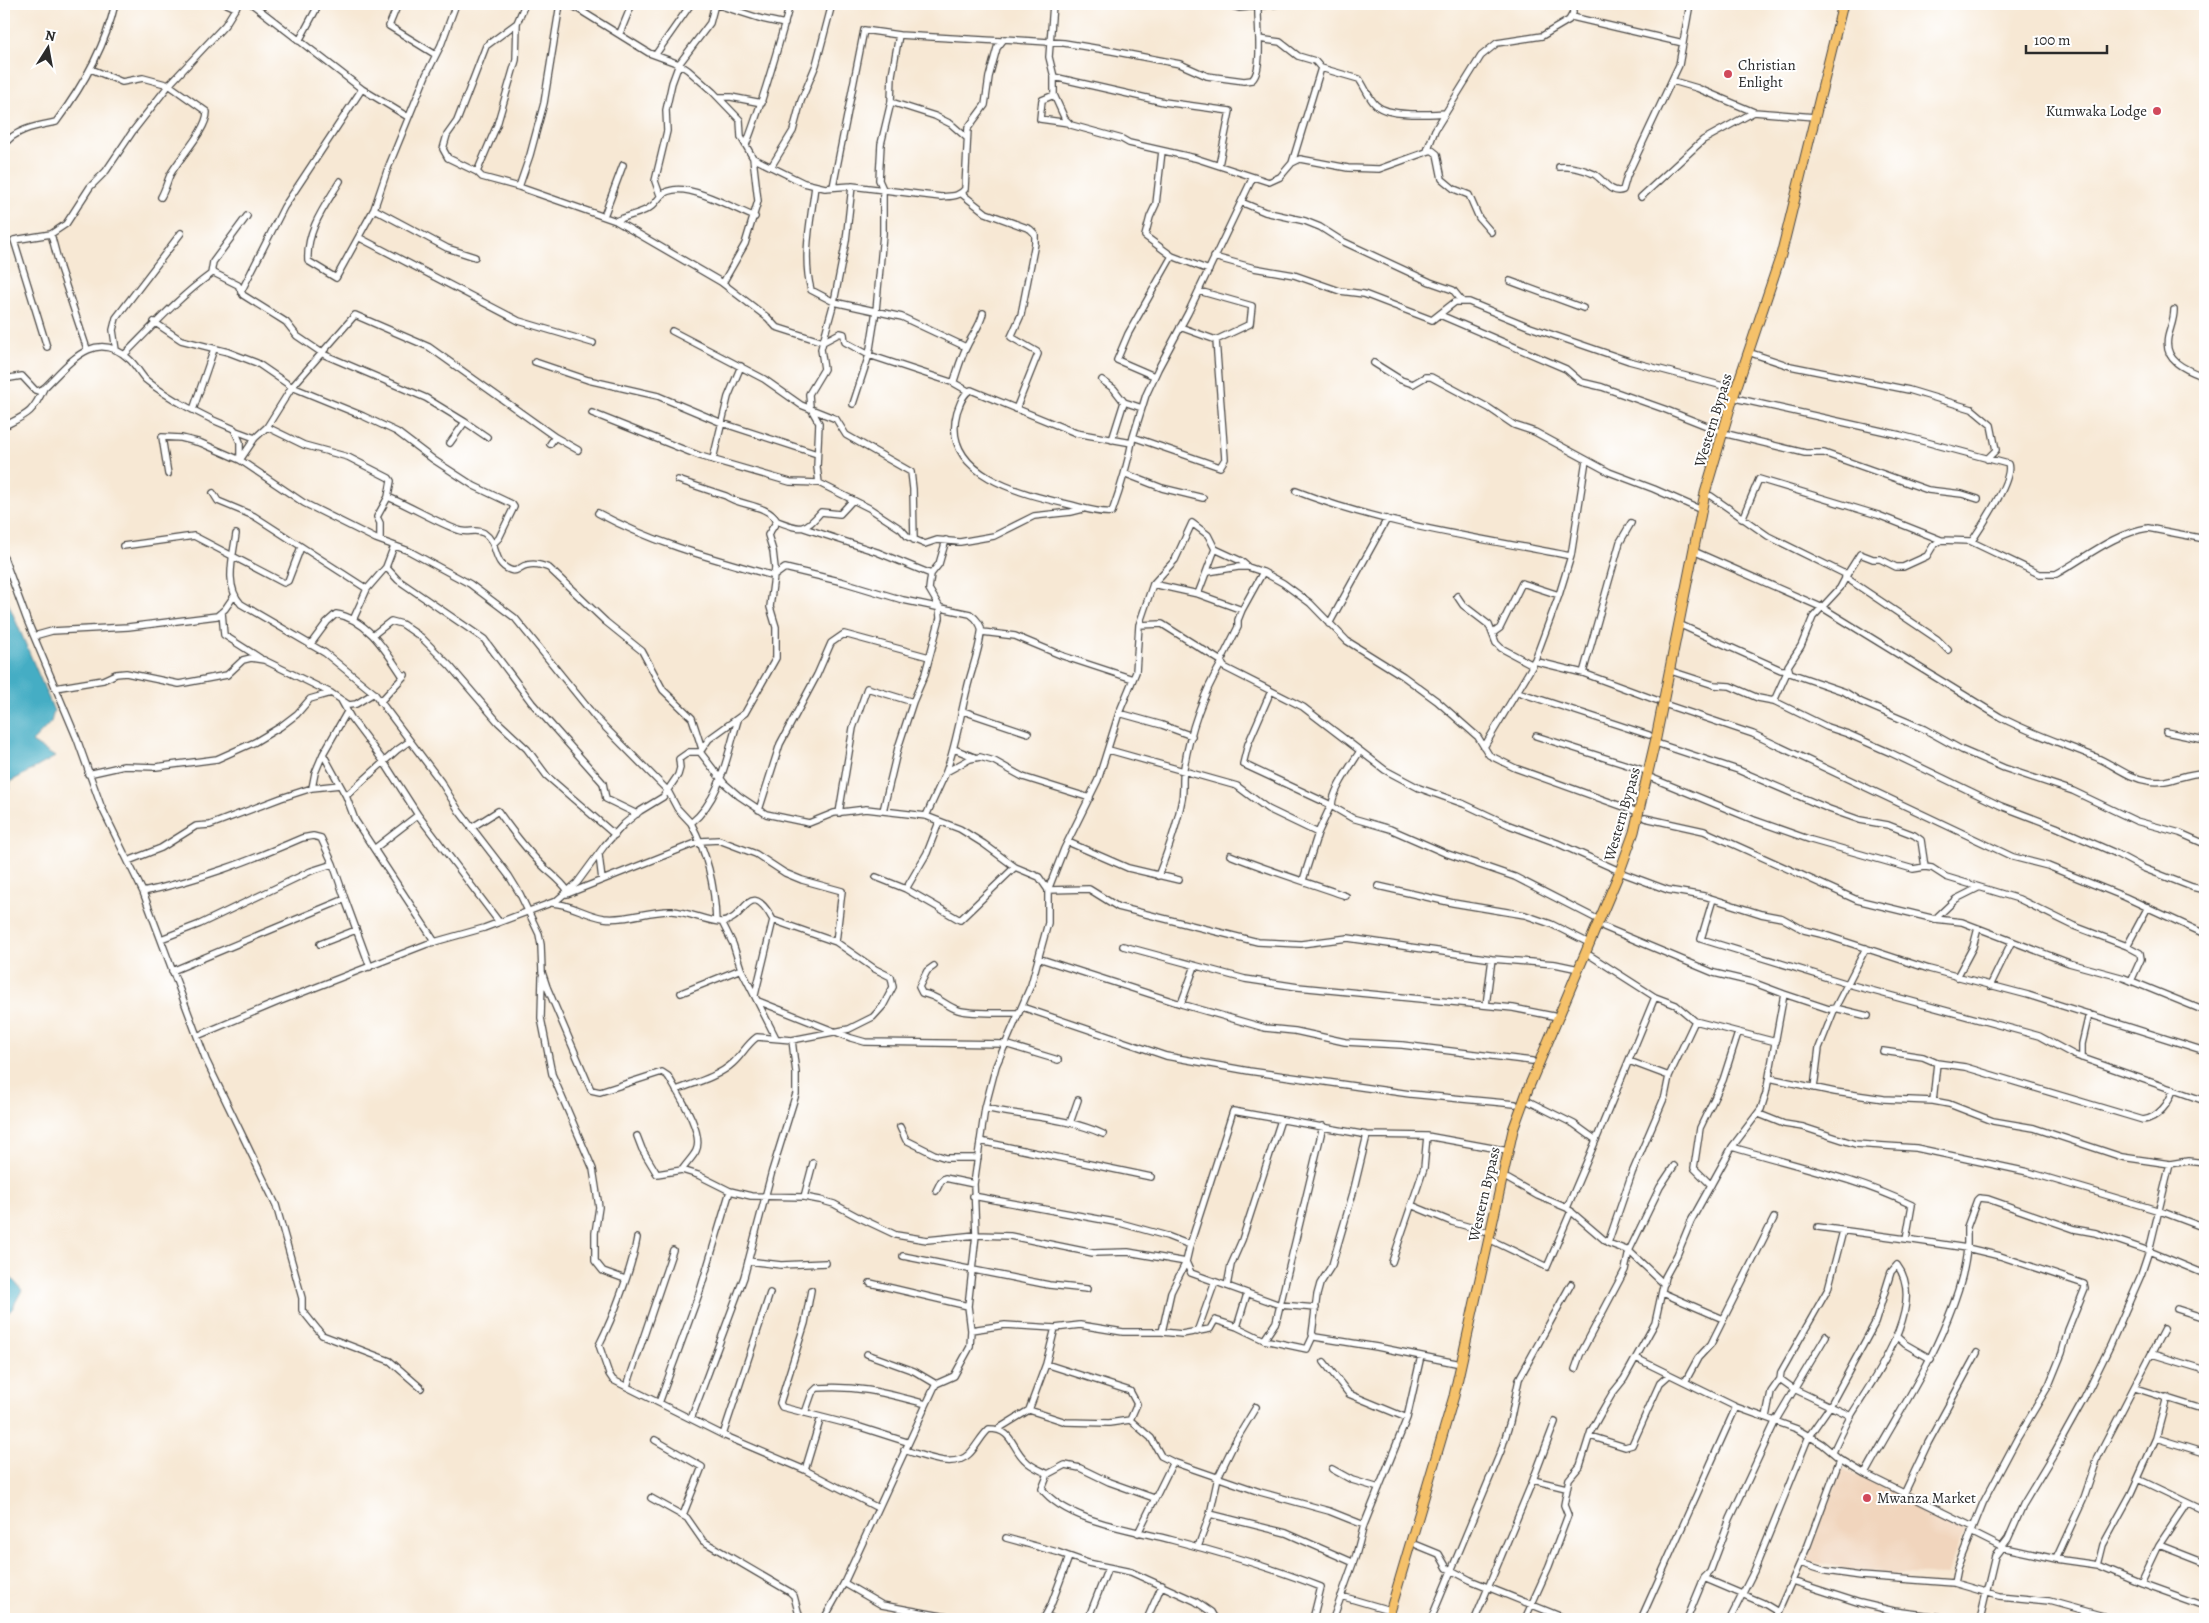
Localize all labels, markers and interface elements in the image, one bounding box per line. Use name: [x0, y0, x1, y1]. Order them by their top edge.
north arrow: [22, 22, 72, 72]
scale bar: [2026, 22, 2108, 54]
text: N: [44, 25, 57, 46]
text: 100 m: [2034, 30, 2071, 50]
place label: Christian Enlight: [1738, 55, 1796, 92]
marker: Christian Enlight: [1722, 68, 1734, 80]
place label: Kumwaka Lodge: [2046, 101, 2147, 121]
marker: Kumwaka Lodge: [2151, 105, 2163, 117]
street label: Western Bypass: [1689, 371, 1737, 470]
street label: Western Bypass: [1599, 765, 1645, 864]
street label: Western Bypass: [1463, 1145, 1505, 1244]
place label: Mwanza Market: [1877, 1488, 1976, 1508]
marker: Mwanza Market: [1861, 1492, 1873, 1504]

